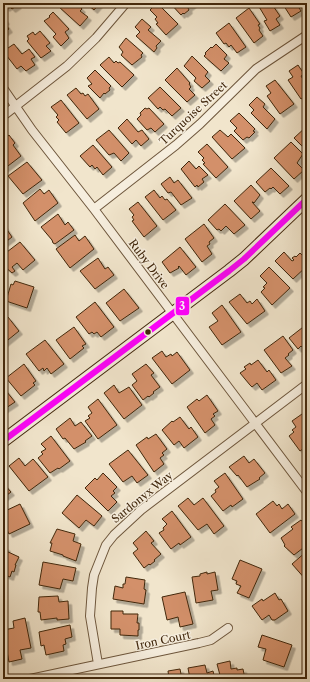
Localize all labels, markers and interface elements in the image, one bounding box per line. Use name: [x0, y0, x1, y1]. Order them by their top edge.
street label: Turquoise Street: [156, 78, 230, 148]
street label: Ruby Drive: [126, 236, 172, 292]
line badge: 3: [175, 296, 190, 316]
text: 3: [179, 299, 185, 313]
unlabelled marker: [143, 327, 153, 337]
street label: Sardonyx Way: [109, 468, 176, 526]
street label: Iron Court: [134, 627, 192, 653]

